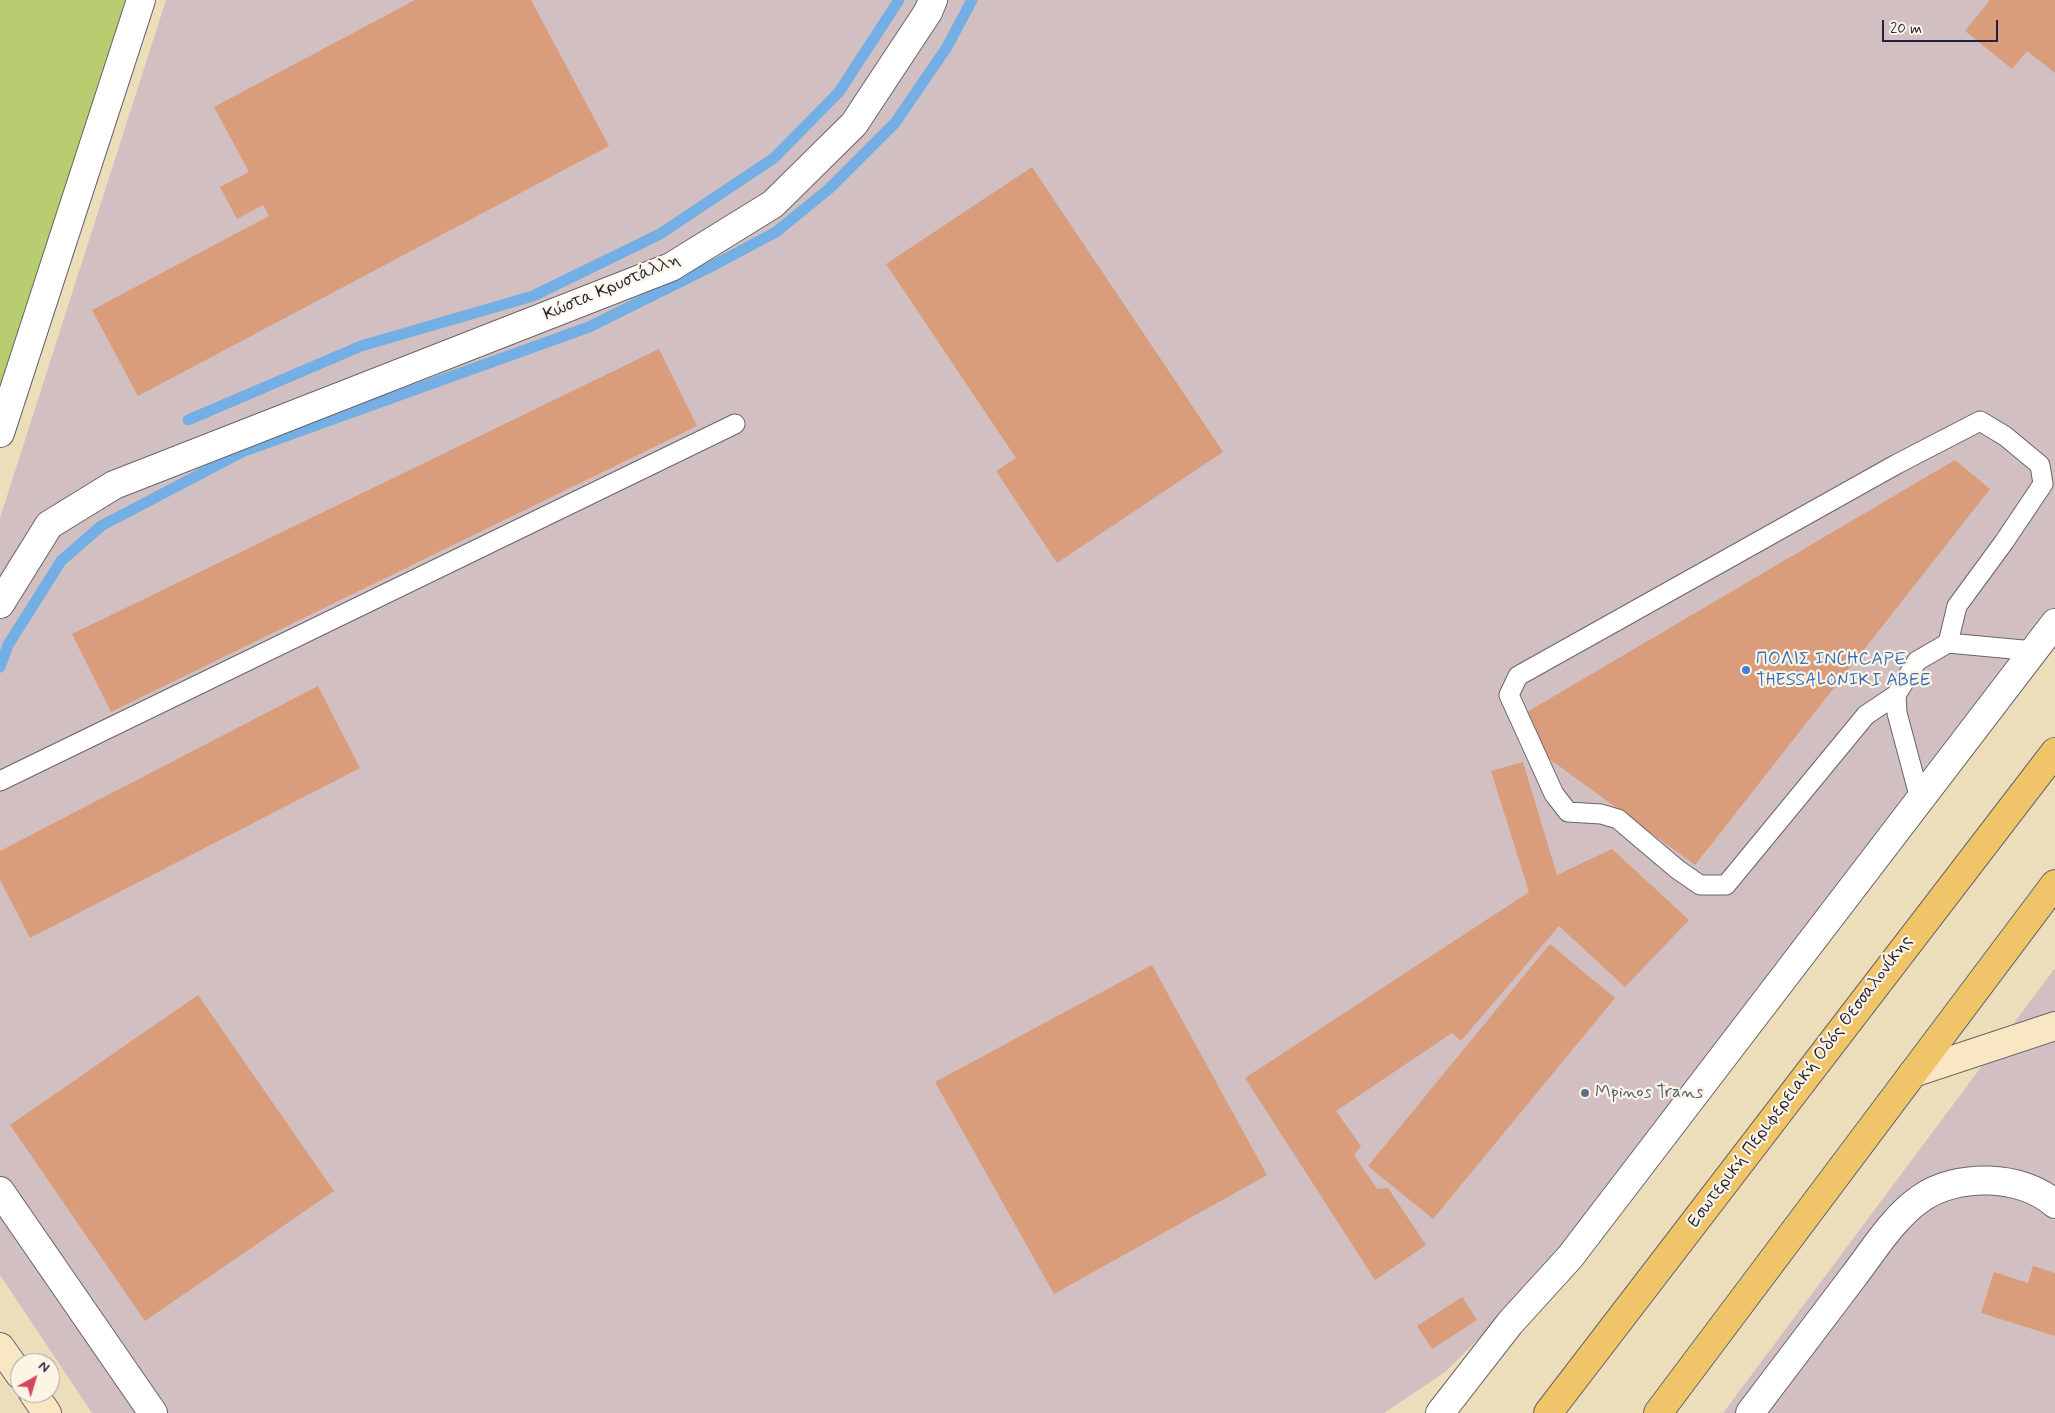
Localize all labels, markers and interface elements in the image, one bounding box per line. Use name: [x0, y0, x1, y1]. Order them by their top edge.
scale bar: [1885, 10, 2001, 42]
text: 20 m: [1890, 19, 1922, 39]
street label: Κώστα Κρυστάλλη: [540, 249, 684, 327]
place label: ΠΟΛΙΣ INCHCAPE THESSALONIKI ΑΒΕΕ: [1756, 649, 1931, 692]
marker: ΠΟΛΙΣ INCHCAPE THESSALONIKI ΑΒΕΕ: [1740, 664, 1752, 676]
street label: Εσωτερική Περιφερειακή Οδός Θεσσαλονίκης: [1684, 932, 1918, 1232]
place label: Mpinos Trans: [1595, 1082, 1703, 1104]
marker: Mpinos Trans: [1579, 1087, 1591, 1099]
north arrow: [10, 1353, 60, 1403]
text: N: [35, 1357, 53, 1377]

